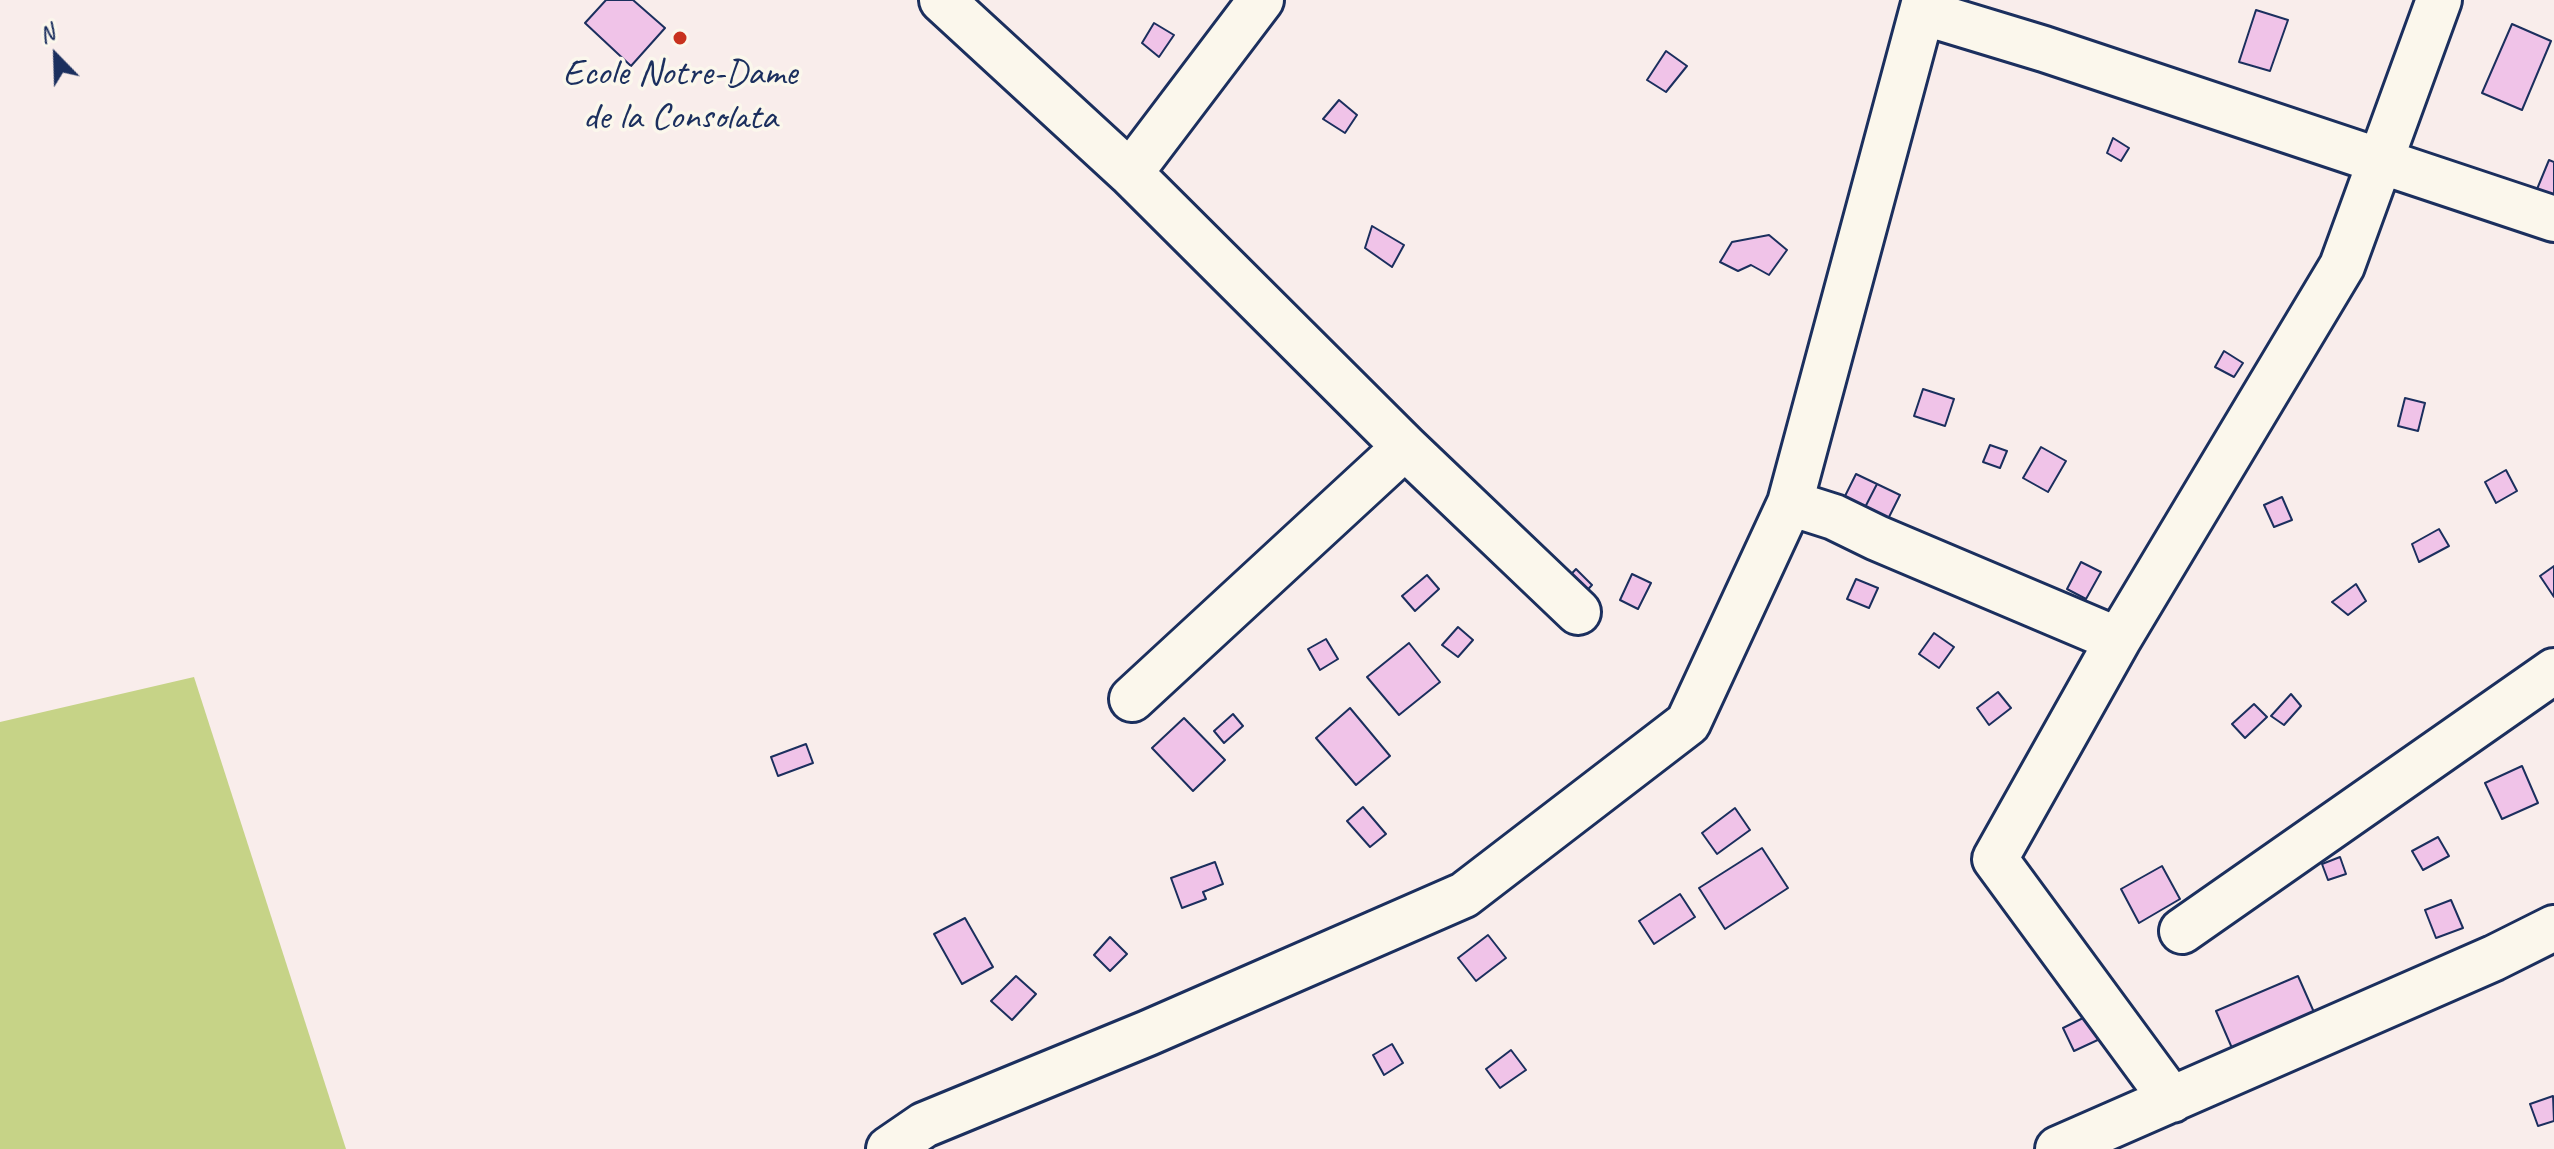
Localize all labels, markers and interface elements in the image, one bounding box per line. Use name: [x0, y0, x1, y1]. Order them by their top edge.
north arrow: [16, 16, 96, 96]
text: N: [35, 18, 58, 49]
marker: Ecole Notre-Dame de la Consolata: [671, 29, 689, 47]
place label: Ecole Notre-Dame de la Consolata: [563, 51, 797, 140]

